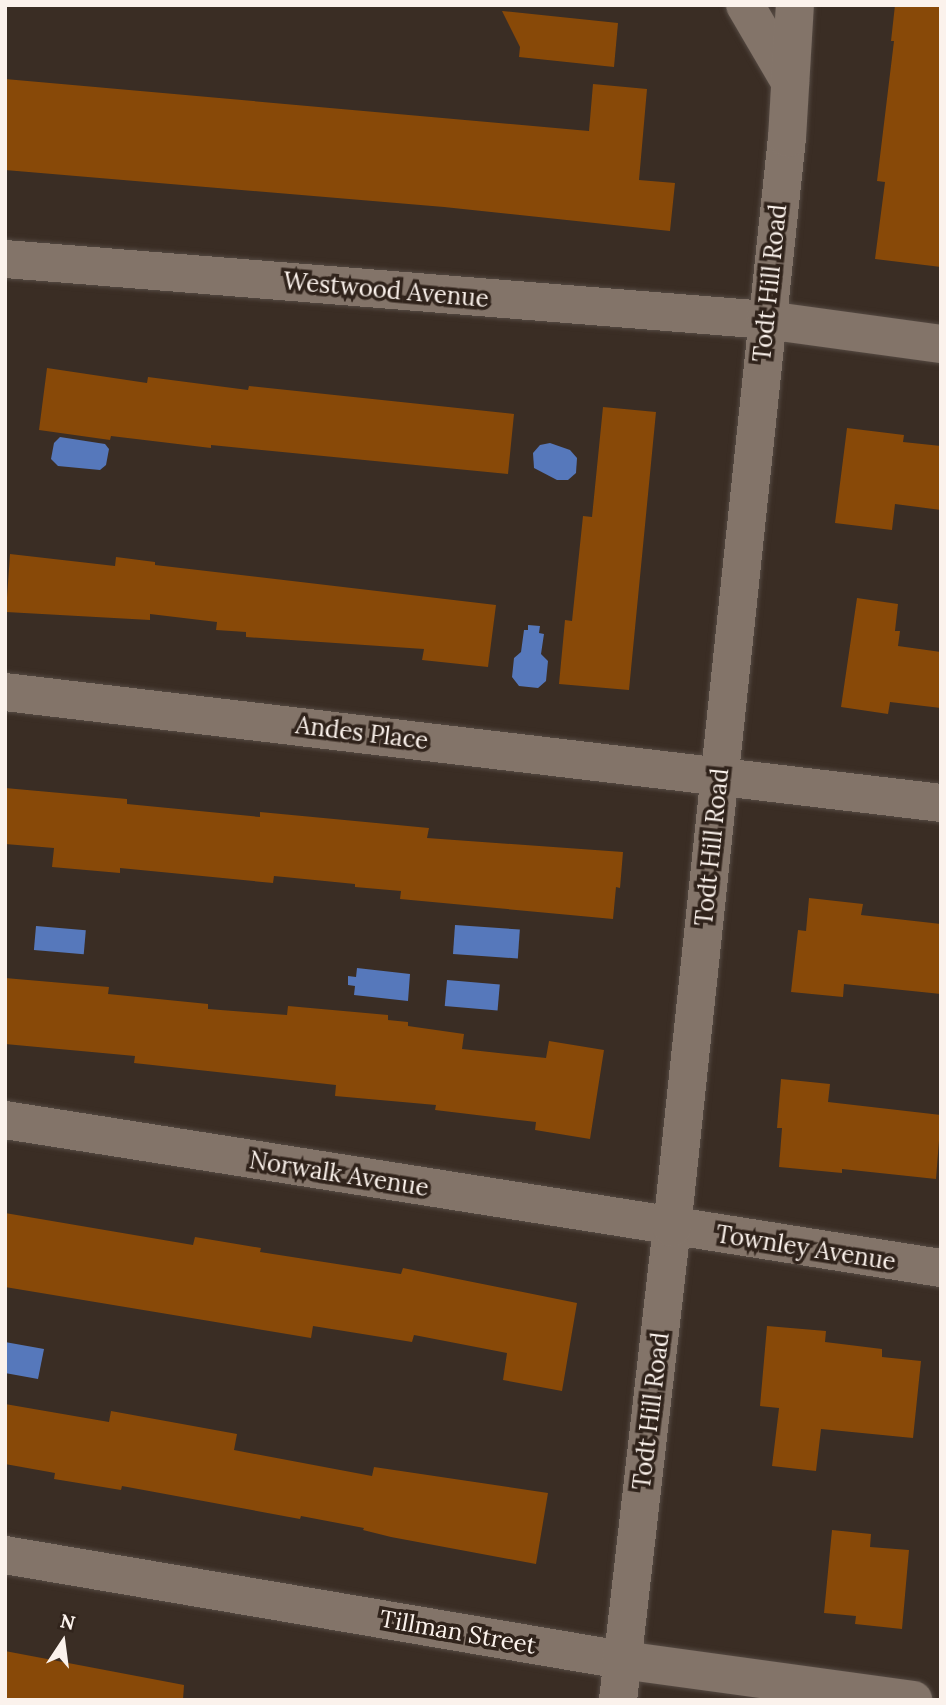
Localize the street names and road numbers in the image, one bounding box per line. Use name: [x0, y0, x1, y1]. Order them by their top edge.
street label: Todt Hill Road: [747, 203, 793, 363]
street label: Westwood Avenue: [282, 267, 490, 313]
street label: Andes Place: [294, 711, 430, 755]
street label: Todt Hill Road: [689, 767, 735, 927]
street label: Norwalk Avenue: [247, 1146, 431, 1202]
street label: Townley Avenue: [714, 1220, 898, 1276]
street label: Todt Hill Road: [627, 1331, 675, 1491]
street label: Tillman Street: [378, 1604, 538, 1660]

